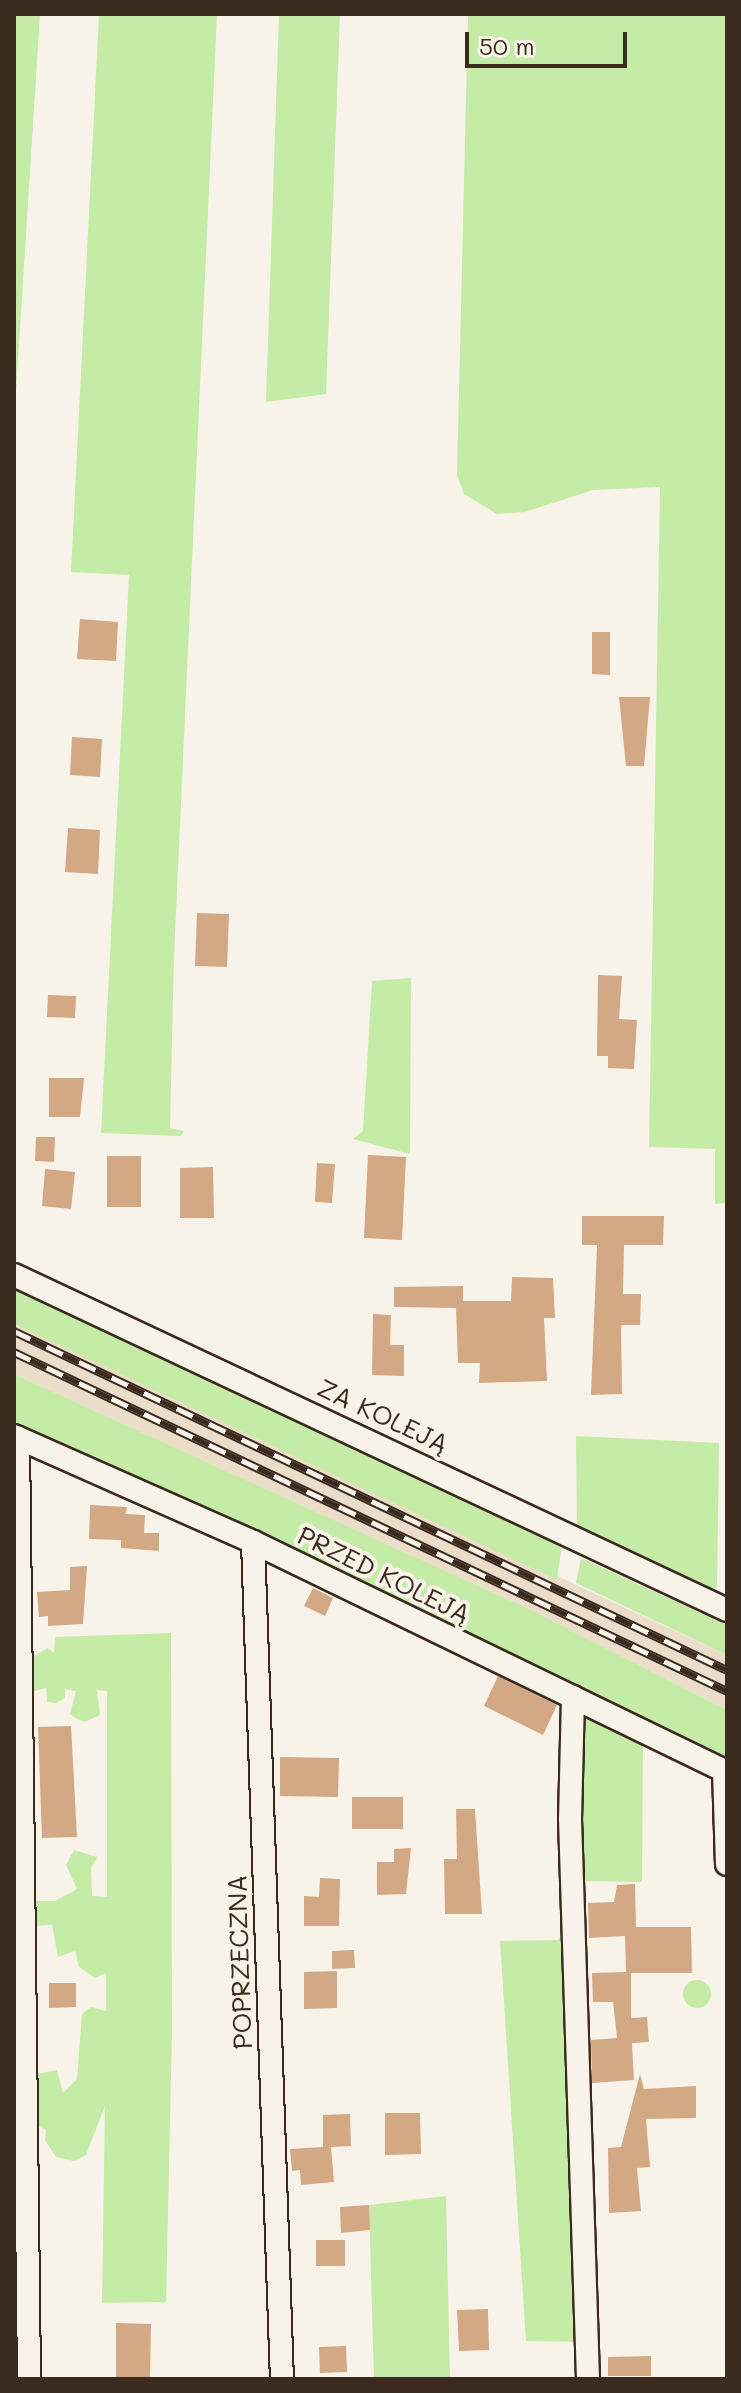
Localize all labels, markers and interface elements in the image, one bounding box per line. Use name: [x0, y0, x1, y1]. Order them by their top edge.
scale bar: [469, 16, 631, 66]
text: 50 m: [479, 30, 535, 61]
street label: ZA KOLEJĄ: [313, 1372, 453, 1460]
street label: PRZED KOLEJĄ: [293, 1520, 475, 1630]
street label: POPRZECZNA: [221, 1874, 259, 2050]

